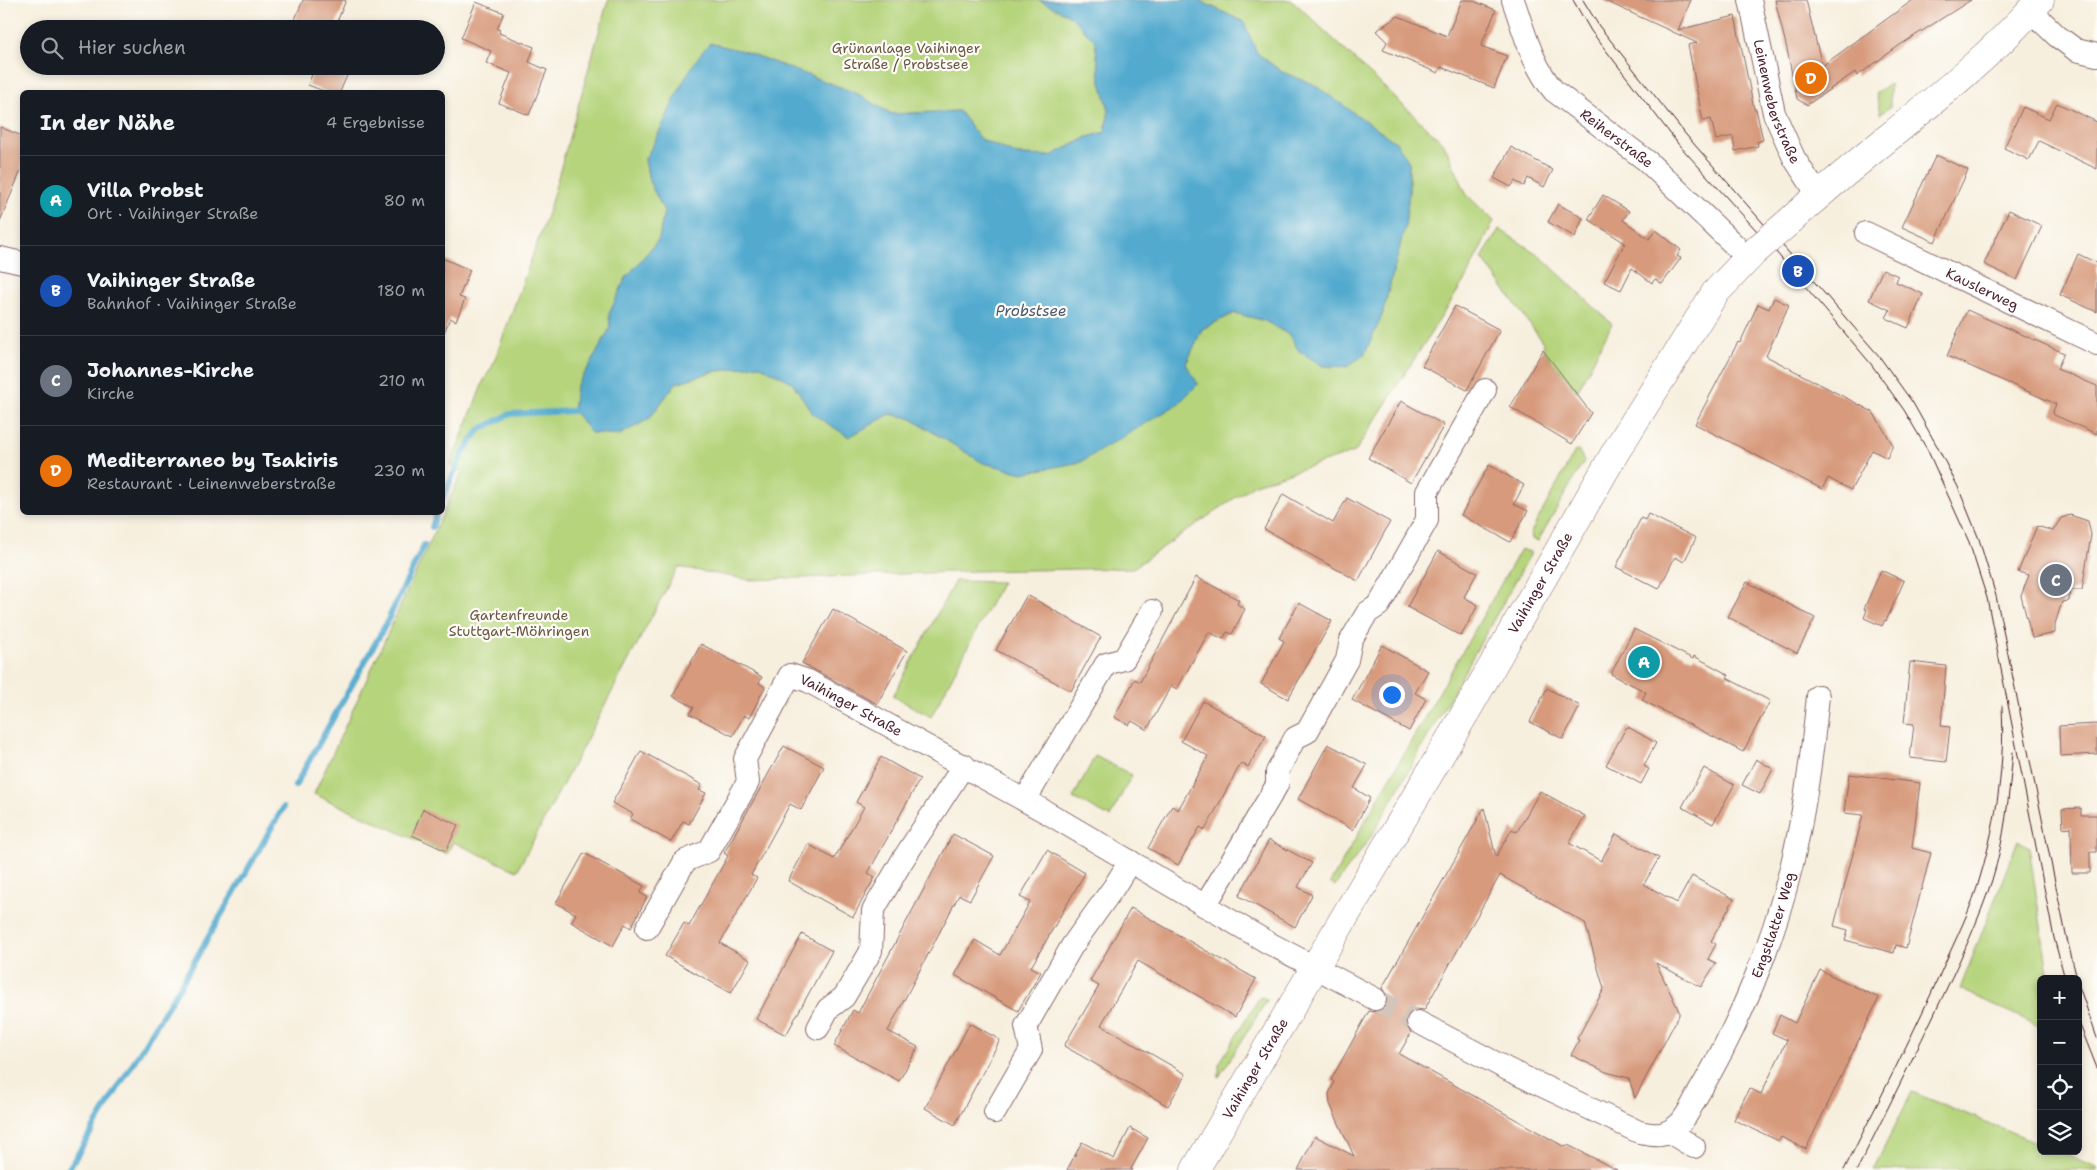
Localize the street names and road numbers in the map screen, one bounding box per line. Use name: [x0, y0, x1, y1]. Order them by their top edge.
street label: Leinenweberstraße: [1750, 37, 1804, 167]
street label: Reiherstraße: [1577, 105, 1657, 172]
street label: Kauslerweg: [1943, 264, 2022, 314]
street label: Vaihinger Straße: [1504, 529, 1576, 637]
street label: Vaihinger Straße: [798, 670, 906, 740]
street label: Engstlatter Weg: [1747, 870, 1799, 981]
street label: Vaihinger Straße: [1218, 1015, 1292, 1122]

